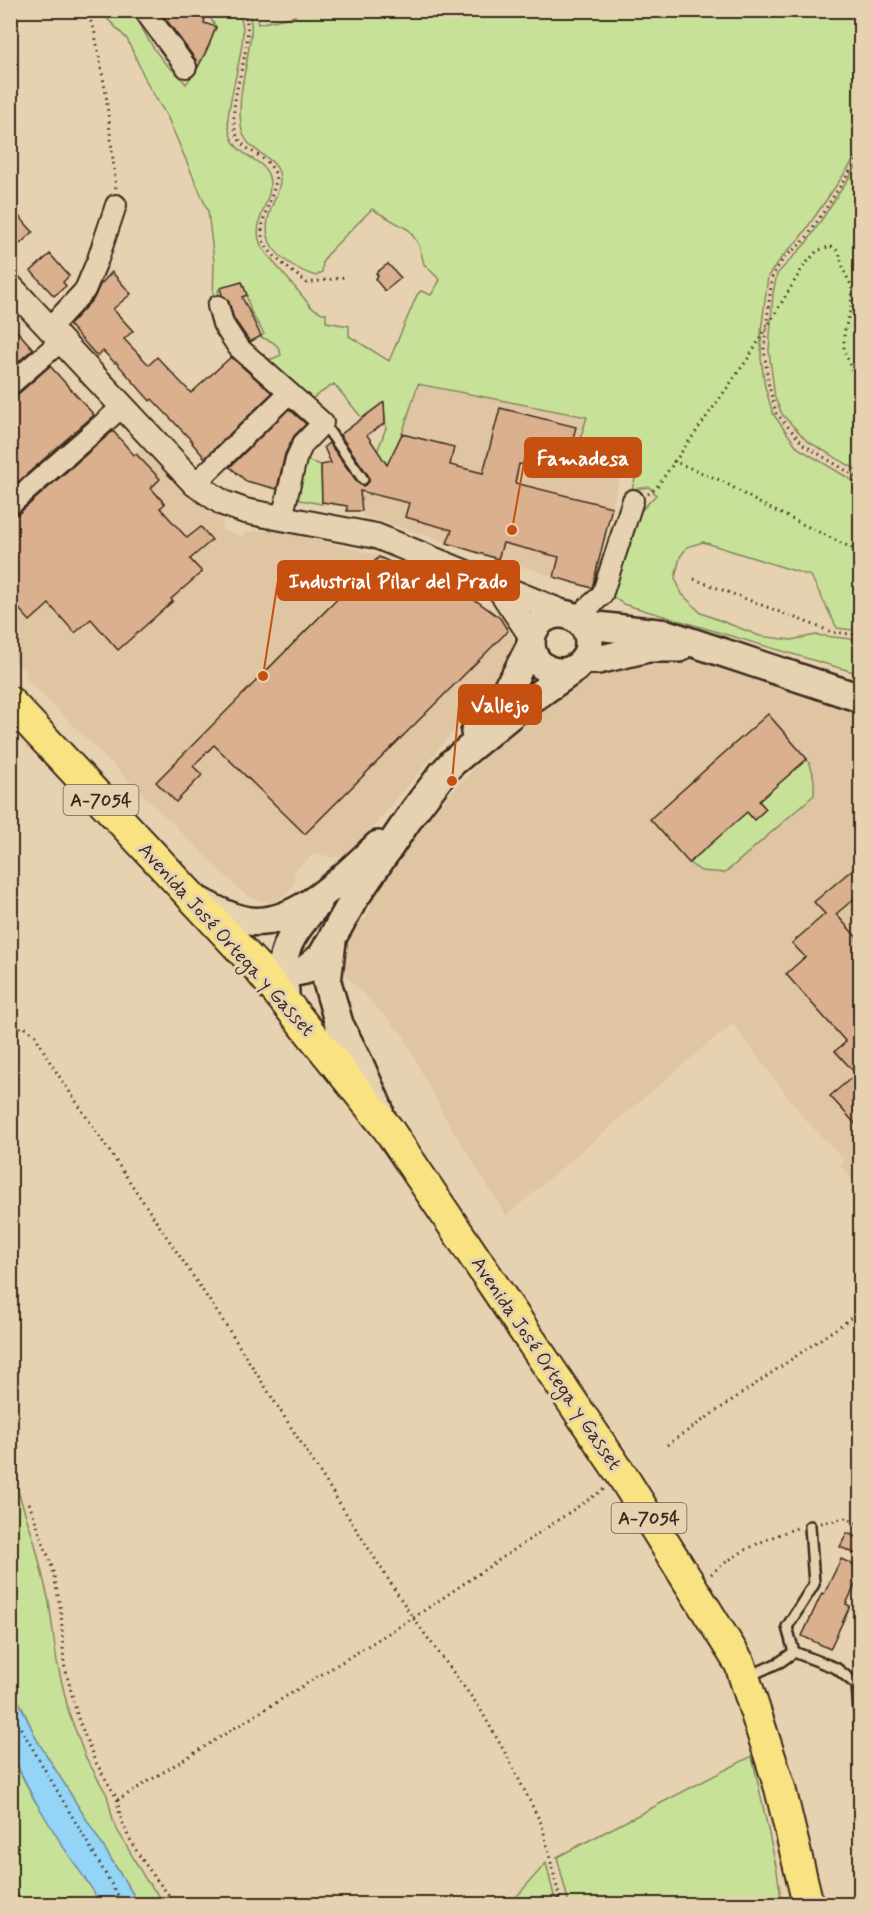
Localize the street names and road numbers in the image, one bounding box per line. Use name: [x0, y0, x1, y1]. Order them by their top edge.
road number: A-7054: [63, 785, 138, 815]
street label: Avenida José Ortega y Gasset: [131, 837, 320, 1043]
street label: Avenida José Ortega y Gasset: [463, 1252, 627, 1477]
road number: A-7054: [612, 1503, 686, 1533]

